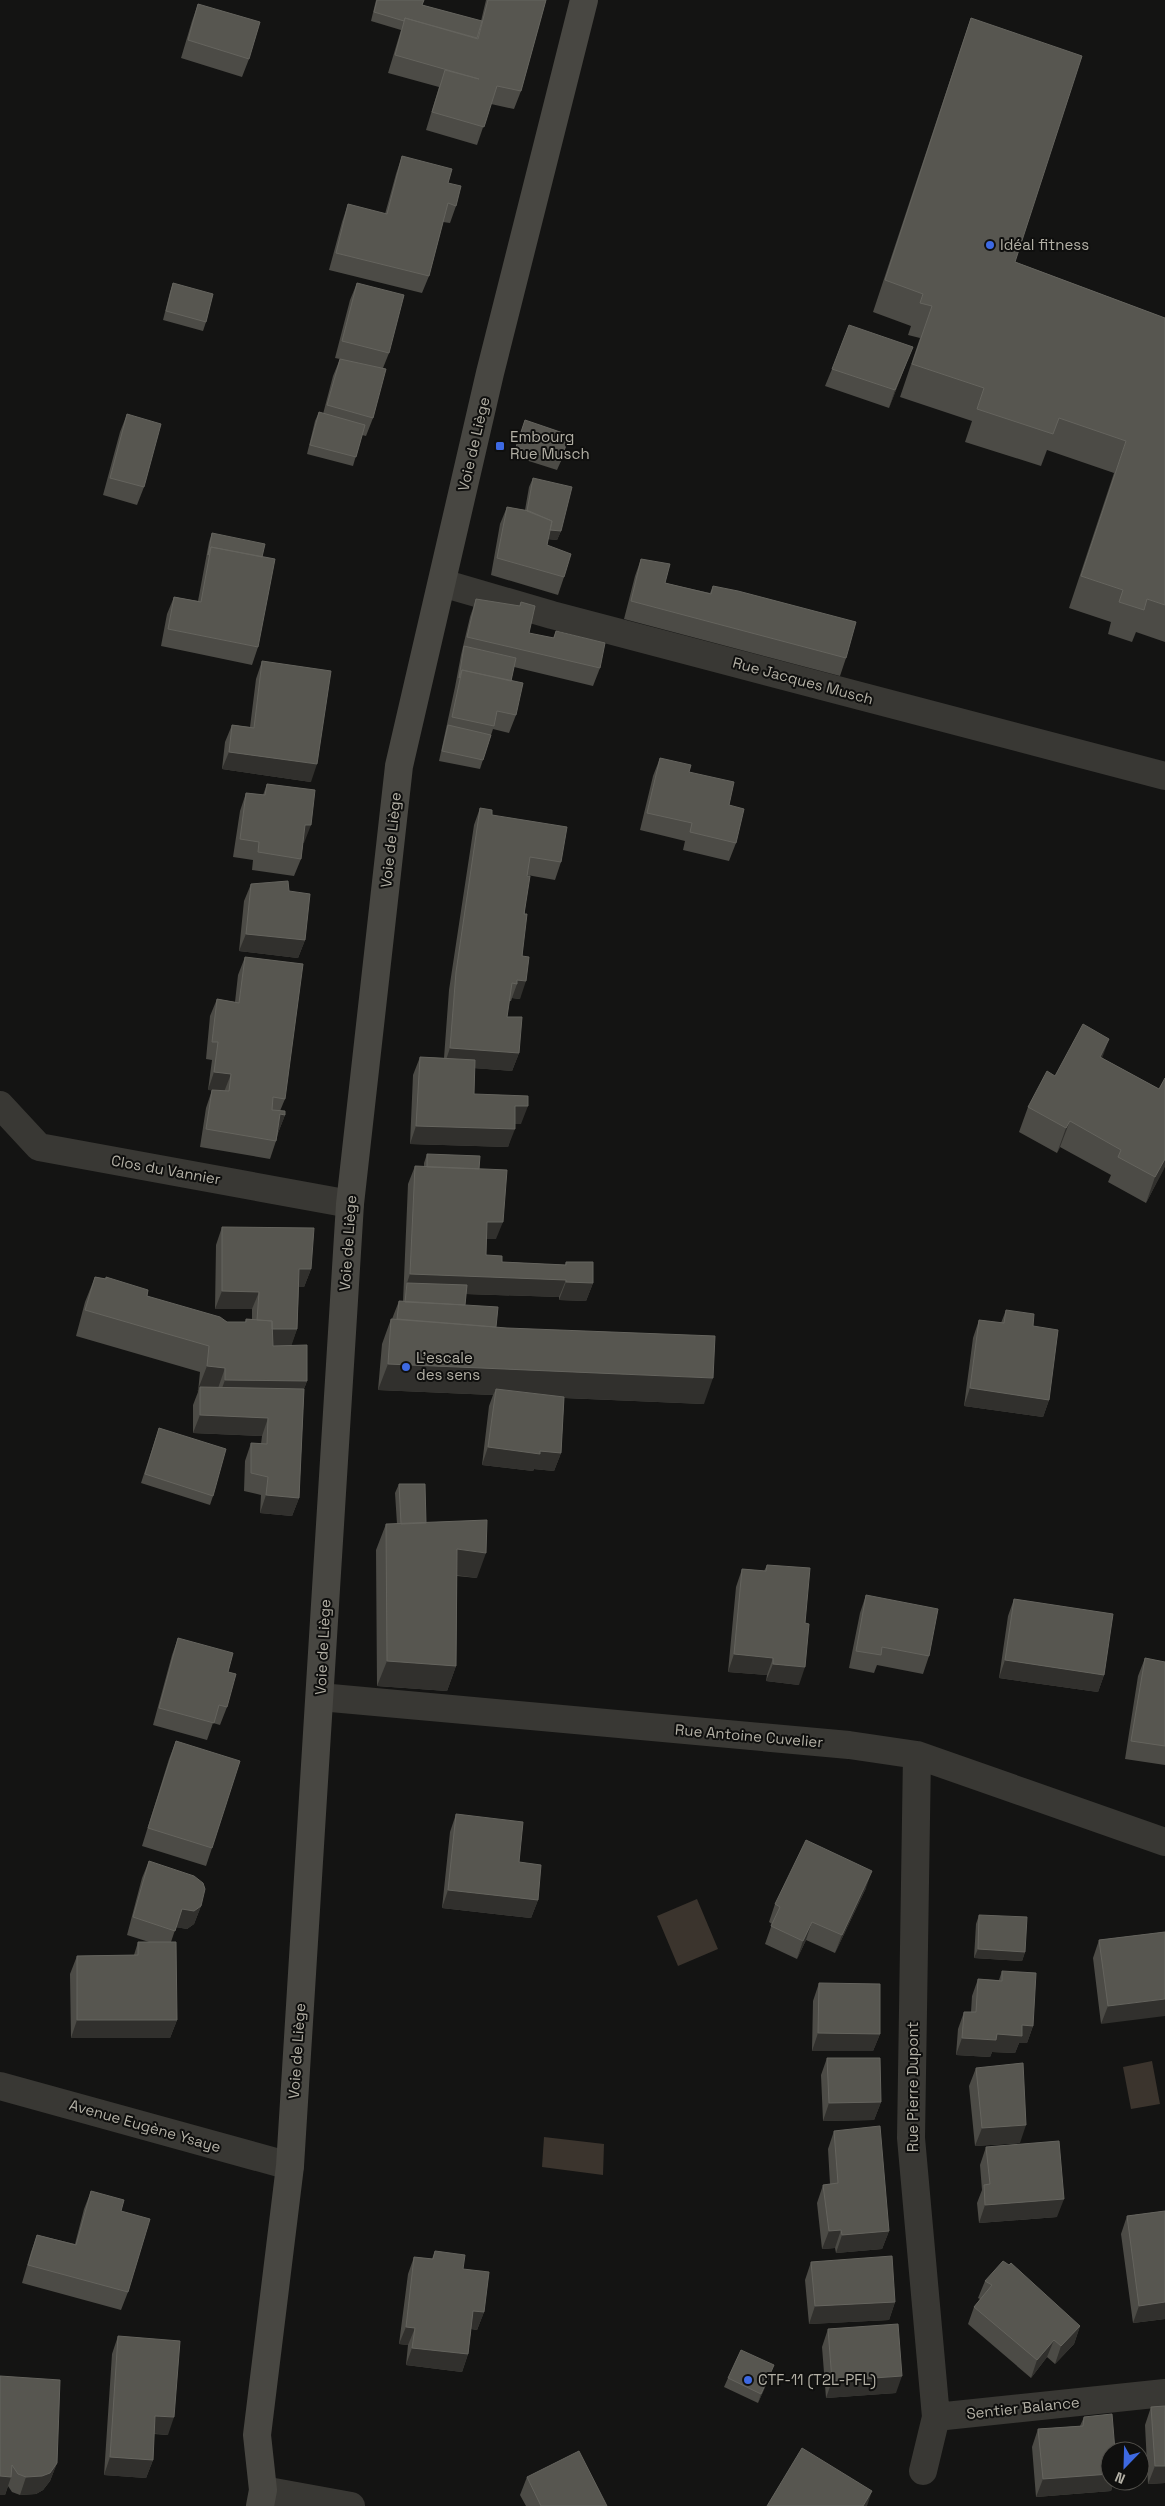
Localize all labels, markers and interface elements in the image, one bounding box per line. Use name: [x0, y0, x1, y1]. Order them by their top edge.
place label: Idéal fitness: [1000, 235, 1089, 254]
marker: Idéal fitness: [984, 239, 996, 251]
street label: Voie de Liège: [453, 395, 494, 493]
place label: Embourg Rue Musch: [510, 427, 590, 463]
marker: Embourg Rue Musch: [494, 440, 506, 452]
street label: Rue Jacques Musch: [731, 653, 876, 708]
street label: Voie de Liège: [376, 791, 405, 889]
street label: Clos du Vannier: [110, 1151, 223, 1189]
street label: Voie de Liège: [335, 1194, 360, 1292]
place label: L'escale des sens: [416, 1348, 480, 1384]
marker: L'escale des sens: [400, 1361, 412, 1373]
street label: Voie de Liège: [310, 1598, 335, 1695]
street label: Rue Antoine Cuvelier: [674, 1720, 824, 1751]
street label: Voie de Liège: [284, 2002, 309, 2100]
street label: Rue Pierre Dupont: [903, 2022, 922, 2152]
street label: Avenue Eugène Ysaye: [67, 2095, 223, 2156]
place label: CTF-11 (T2L-PFL): [758, 2370, 876, 2390]
marker: CTF-11 (T2L-PFL): [742, 2374, 754, 2386]
street label: Sentier Balance: [965, 2392, 1081, 2423]
north arrow: [1100, 2441, 1150, 2491]
text: N: [1112, 2468, 1128, 2488]

